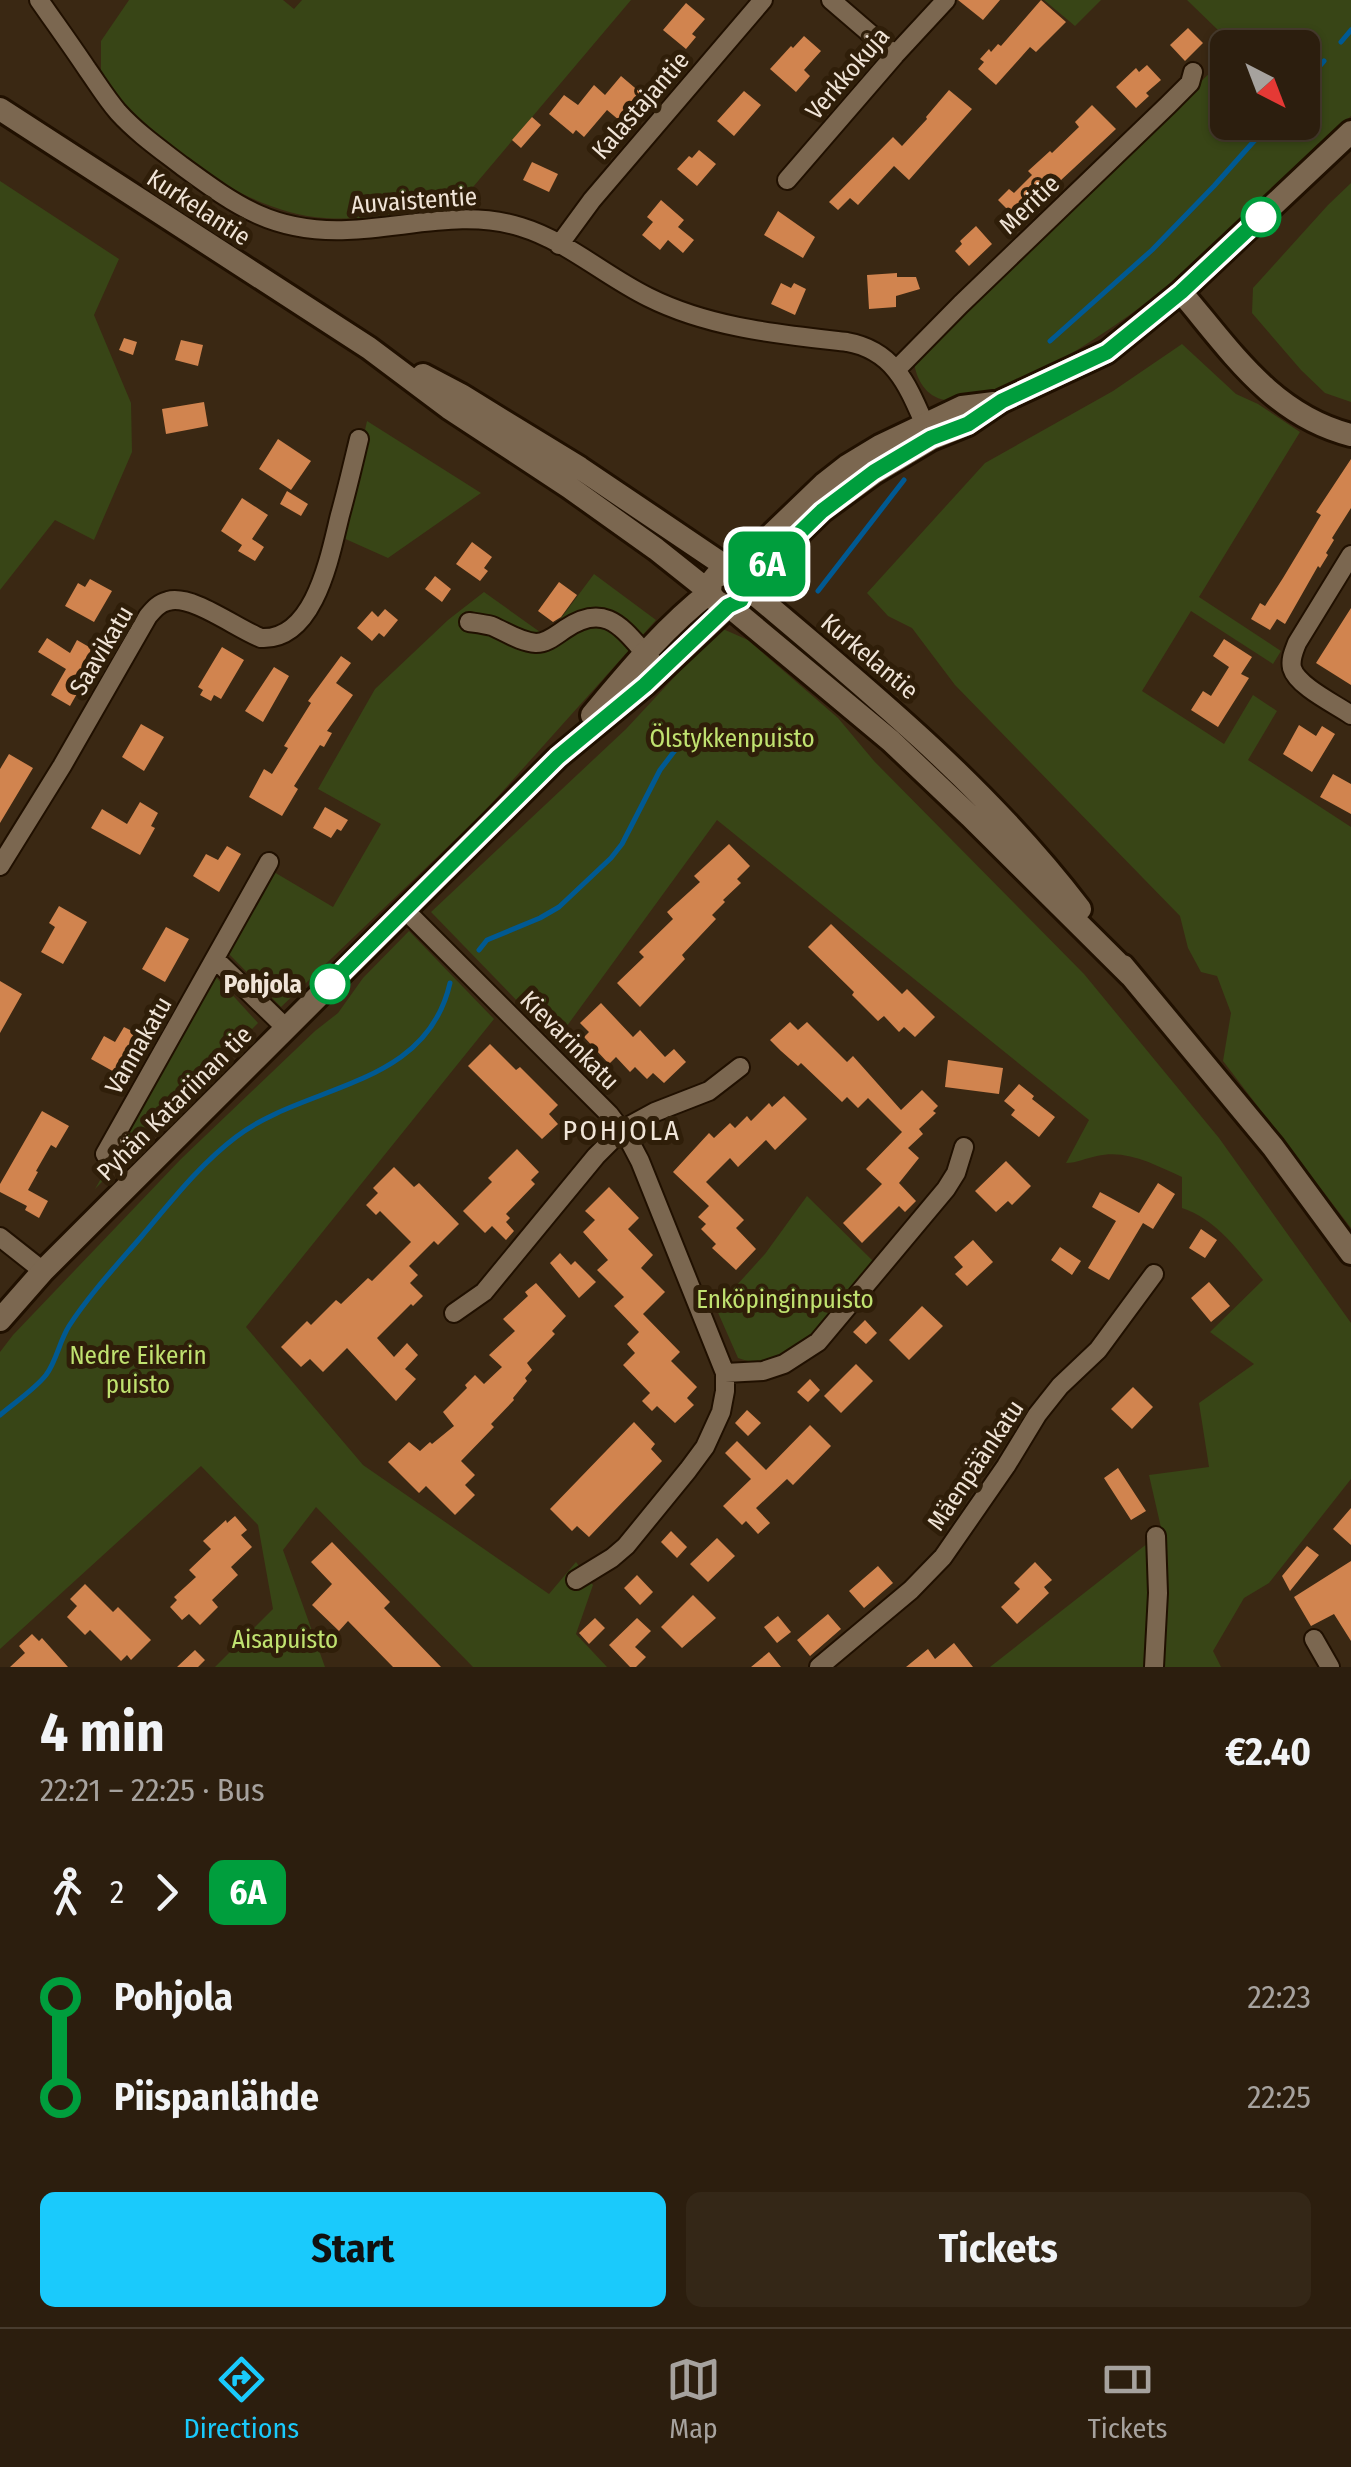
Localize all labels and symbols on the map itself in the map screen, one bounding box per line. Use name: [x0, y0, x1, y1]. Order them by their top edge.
street label: Verkkokuja: [800, 21, 896, 126]
north arrow: [1210, 30, 1320, 140]
street label: Kalastajantie: [586, 46, 696, 166]
street label: Kurkelantie: [141, 163, 256, 252]
street label: Meritie: [993, 169, 1066, 241]
street label: Auvaistentie: [350, 182, 478, 220]
unlabelled marker: [1242, 198, 1280, 236]
line badge: 6A: [722, 532, 812, 596]
street label: Saavikatu: [64, 601, 140, 701]
street label: Kurkelantie: [815, 608, 924, 706]
park label: Ölstykkenpuisto: [649, 723, 815, 754]
marker: Pohjola: [311, 965, 349, 1003]
place label: Pohjola: [224, 970, 302, 1000]
street label: Kievarinkatu: [514, 985, 625, 1096]
street label: Vannakatu: [99, 992, 179, 1099]
street label: Pyhän Katariinan tie: [91, 1020, 258, 1187]
district label: POHJOLA: [562, 1114, 682, 1147]
park label: Enköpinginpuisto: [696, 1285, 874, 1315]
park label: Nedre Eikerin puisto: [69, 1341, 207, 1400]
street label: Mäenpäänkatu: [921, 1395, 1030, 1537]
park label: Aisapuisto: [232, 1625, 338, 1655]

